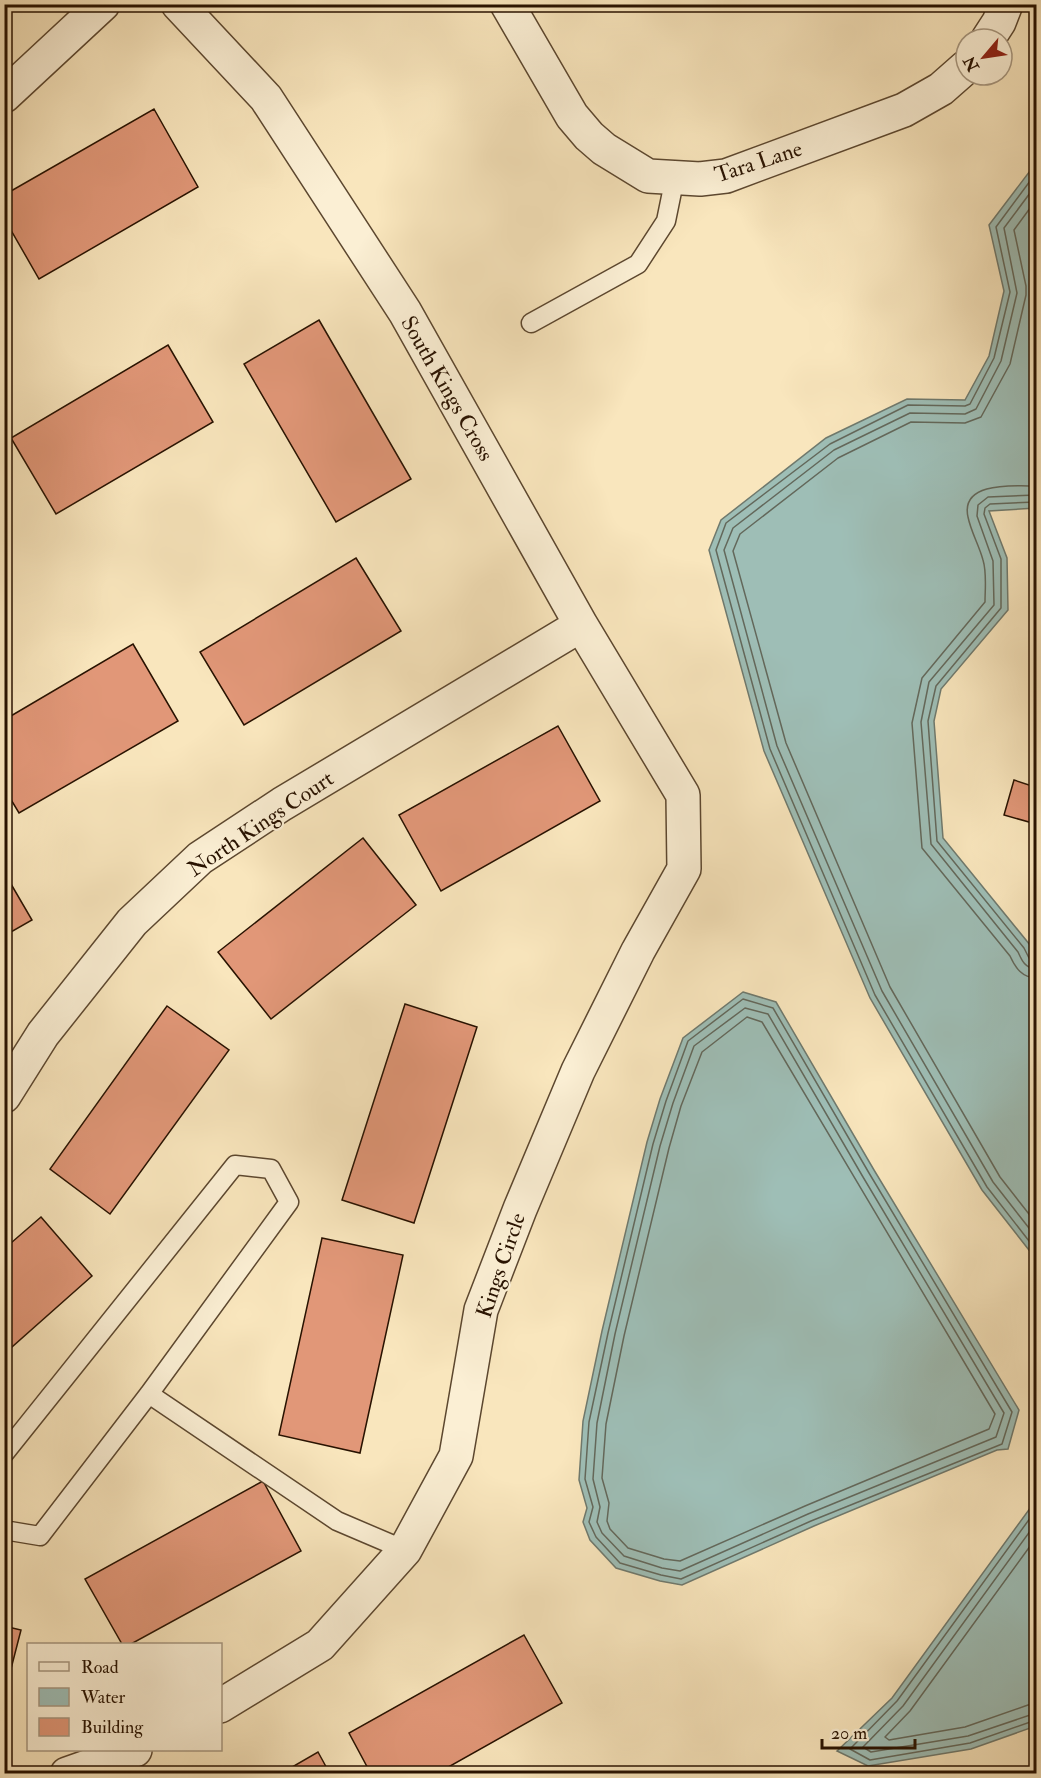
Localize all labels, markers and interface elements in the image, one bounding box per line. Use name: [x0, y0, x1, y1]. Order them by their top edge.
north arrow: [954, 27, 1014, 87]
text: N: [959, 52, 984, 76]
street label: Tara Lane: [711, 135, 806, 189]
street label: South Kings Cross: [394, 311, 500, 466]
street label: North Kings Court: [182, 765, 339, 883]
street label: Kings Circle: [470, 1209, 532, 1321]
legend: [27, 1643, 222, 1751]
text: Road: [81, 1656, 119, 1679]
text: Water: [80, 1686, 125, 1709]
scale bar: [822, 1712, 915, 1750]
text: Building: [81, 1716, 144, 1739]
text: 20 m: [831, 1722, 867, 1745]

